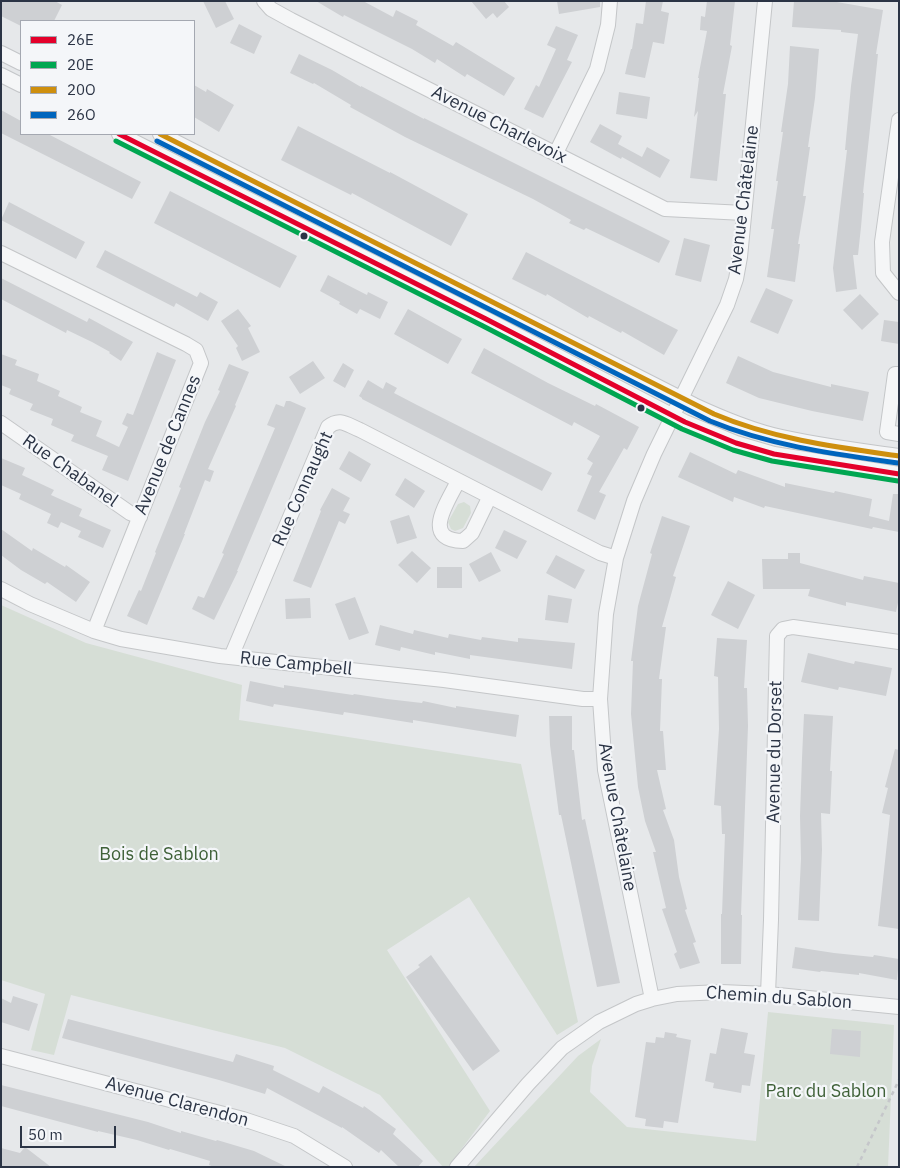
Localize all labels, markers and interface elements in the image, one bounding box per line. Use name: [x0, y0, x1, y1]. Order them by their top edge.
legend: [20, 20, 195, 135]
text: 26E: [67, 30, 94, 49]
text: 20E: [67, 55, 94, 74]
text: 20O: [67, 80, 96, 99]
street label: Avenue Charlevoix: [428, 82, 570, 168]
text: 26O: [67, 105, 96, 124]
street label: Avenue Châtelaine: [724, 124, 764, 276]
unlabelled marker: [299, 231, 309, 241]
street label: Avenue de Cannes: [130, 372, 206, 518]
unlabelled marker: [636, 403, 646, 413]
street label: Rue Connaught: [268, 428, 338, 550]
street label: Rue Chabanel: [18, 430, 122, 512]
street label: Rue Campbell: [239, 647, 353, 681]
street label: Avenue du Dorset: [763, 680, 787, 824]
street label: Avenue Châtelaine: [593, 741, 641, 893]
park label: Bois de Sablon: [99, 844, 219, 866]
street label: Chemin du Sablon: [705, 982, 853, 1014]
street label: Avenue Clarendon: [103, 1072, 251, 1132]
park label: Parc du Sablon: [766, 1081, 886, 1103]
scale bar: [22, 1116, 119, 1148]
text: 50 m: [28, 1125, 63, 1144]

